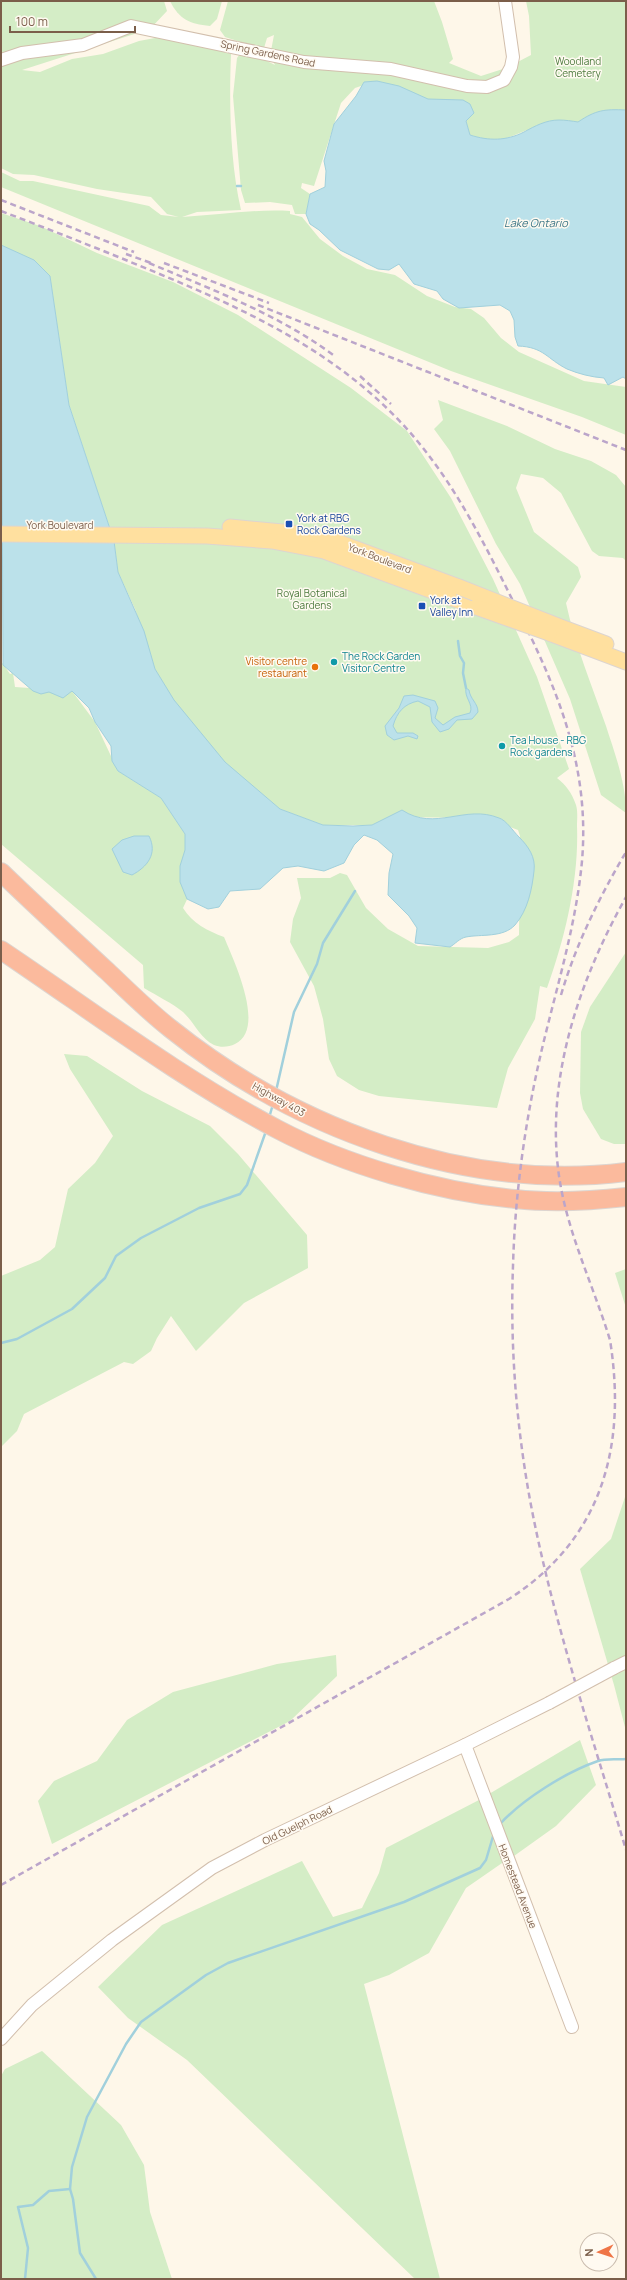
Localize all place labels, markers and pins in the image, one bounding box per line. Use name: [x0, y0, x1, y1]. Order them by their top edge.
place label: York at RBG Rock Gardens: [297, 511, 361, 537]
marker: York at RBG Rock Gardens: [284, 519, 294, 529]
place label: York at Valley Inn: [430, 593, 473, 619]
marker: York at Valley Inn: [417, 601, 427, 611]
place label: The Rock Garden Visitor Centre: [342, 649, 420, 675]
place label: Visitor centre restaurant: [246, 654, 307, 680]
marker: The Rock Garden Visitor Centre: [329, 657, 339, 667]
marker: Visitor centre restaurant: [310, 662, 320, 672]
place label: Tea House - RBG Rock gardens: [510, 733, 586, 759]
marker: Tea House - RBG Rock gardens: [497, 741, 507, 751]

